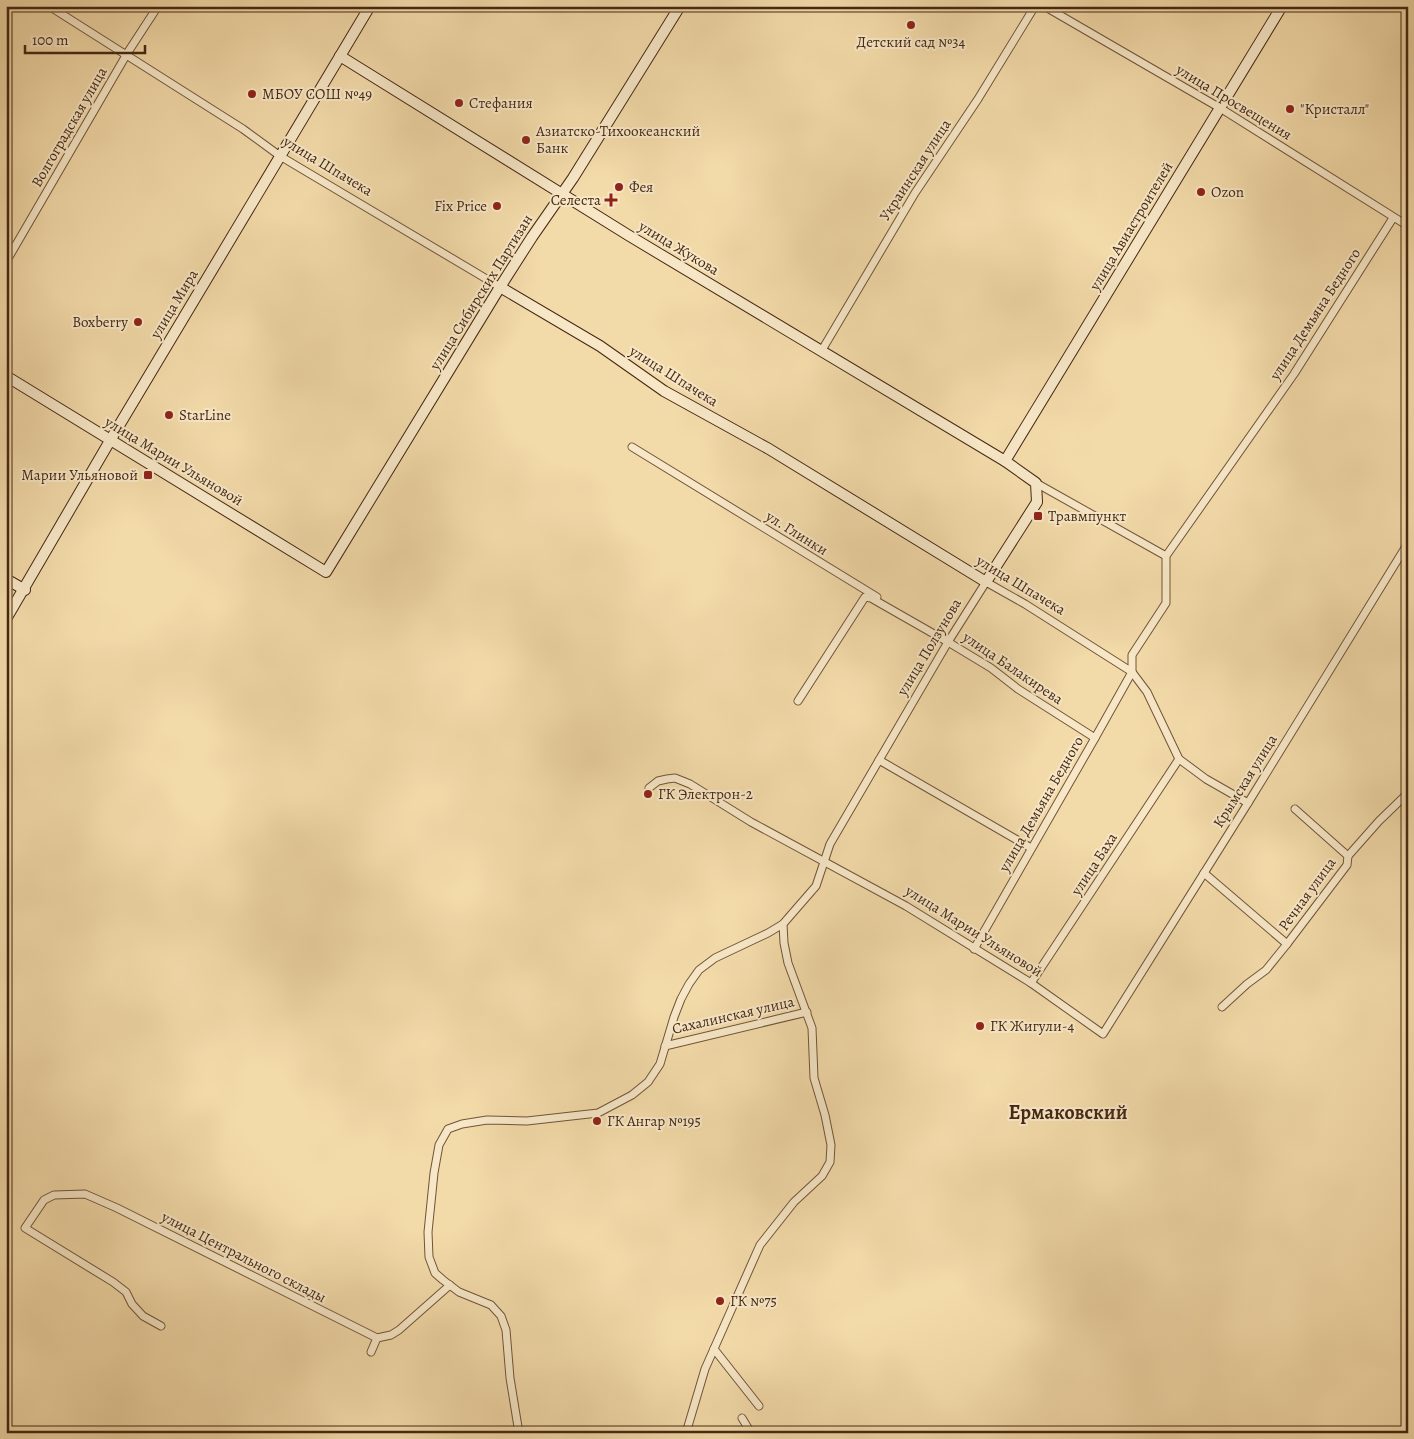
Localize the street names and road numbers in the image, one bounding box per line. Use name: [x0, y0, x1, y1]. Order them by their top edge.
street label: улица Просвещения: [1172, 59, 1296, 145]
street label: Волгоградская улица: [26, 63, 112, 191]
street label: Украинская улица: [875, 115, 955, 225]
street label: улица Шпачека: [279, 131, 376, 201]
street label: улица Авиастроителей: [1084, 158, 1177, 295]
street label: улица Сибирских Партизан: [424, 210, 537, 374]
street label: улица Жукова: [634, 216, 723, 280]
street label: улица Демьяна Бедного: [1264, 244, 1365, 385]
street label: улица Мира: [145, 266, 203, 343]
street label: улица Шпачека: [625, 340, 722, 411]
street label: улица Марии Ульяновой: [100, 411, 247, 510]
street label: ул. Глинки: [761, 506, 832, 560]
street label: улица Шпачека: [972, 550, 1069, 620]
street label: улица Ползунова: [892, 595, 966, 700]
street label: улица Балакирева: [958, 626, 1067, 709]
street label: Крымская улица: [1208, 730, 1282, 832]
street label: улица Демьяна Бедного: [993, 733, 1088, 876]
street label: улица Баха: [1066, 829, 1122, 900]
street label: Речная улица: [1274, 853, 1340, 935]
street label: улица Марии Ульяновой: [901, 880, 1046, 981]
street label: Сахалинская улица: [670, 991, 796, 1039]
street label: улица Центрального склады: [157, 1206, 330, 1307]

